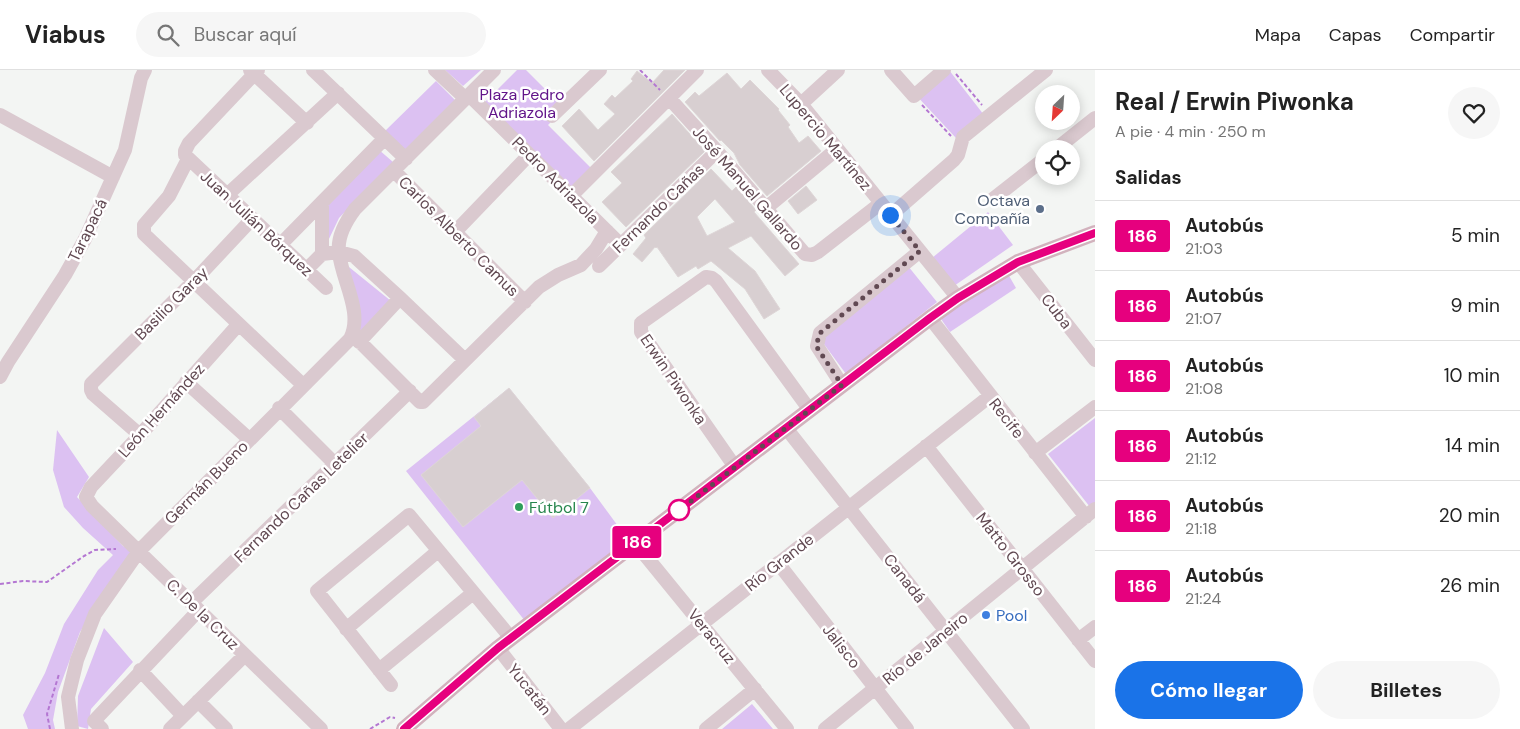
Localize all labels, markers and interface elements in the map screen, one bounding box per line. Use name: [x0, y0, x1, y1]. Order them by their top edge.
search box: [136, 12, 486, 57]
text: Viabus: [25, 19, 106, 50]
icon: search: [154, 21, 182, 49]
text: Buscar aquí: [194, 22, 296, 47]
text: Mapa: [1255, 23, 1301, 47]
text: Capas: [1329, 23, 1382, 47]
text: Compartir: [1410, 23, 1495, 47]
street label: Lupercio Martínez: [775, 80, 876, 195]
park label: Plaza Pedro Adriazola: [480, 84, 564, 123]
north arrow: [1035, 85, 1080, 130]
map controls: [1035, 85, 1080, 185]
text: Real / Erwin Piwonka: [1115, 86, 1354, 117]
button: heart: [1448, 87, 1500, 139]
text: A pie · 4 min · 250 m: [1115, 121, 1266, 142]
street label: José Manuel Gallardo: [688, 122, 807, 255]
street label: Pedro Adriazola: [508, 132, 604, 228]
button: locate: [1035, 140, 1080, 185]
street label: Fernando Cañas: [608, 159, 709, 258]
text: Salidas: [1115, 165, 1182, 190]
street label: Juan Julián Bórquez: [196, 166, 317, 281]
street label: Carlos Alberto Camus: [394, 172, 523, 301]
place label: Octava Compañía: [955, 190, 1030, 229]
street label: Tarapacá: [63, 195, 112, 265]
your location: [878, 203, 903, 228]
marker: Octava Compañía: [1034, 203, 1046, 215]
text: Autobús: [1185, 213, 1264, 238]
text: 5 min: [1451, 223, 1500, 248]
text: 186: [1128, 224, 1157, 248]
text: 21:03: [1185, 238, 1223, 259]
street label: Basilio Garay: [130, 262, 213, 345]
text: Autobús: [1185, 283, 1264, 308]
street label: Cuba: [1036, 289, 1077, 333]
text: 9 min: [1451, 293, 1500, 318]
text: 186: [1128, 294, 1157, 318]
text: 21:07: [1185, 308, 1222, 329]
street label: Erwin Piwonka: [636, 330, 712, 429]
text: Autobús: [1185, 353, 1264, 378]
street label: León Hernández: [114, 359, 209, 462]
text: 10 min: [1444, 363, 1500, 388]
text: 186: [1128, 364, 1157, 388]
text: 21:08: [1185, 378, 1223, 399]
street label: Recife: [984, 394, 1029, 443]
text: Autobús: [1185, 423, 1264, 448]
street label: Fernando Cañas Letelier: [230, 428, 373, 567]
text: 14 min: [1445, 433, 1500, 458]
text: 186: [1128, 434, 1157, 458]
street label: Germán Bueno: [160, 436, 253, 529]
text: 21:12: [1185, 448, 1217, 469]
text: Autobús: [1185, 493, 1264, 518]
place label: Fútbol 7: [529, 497, 589, 518]
unlabelled marker: [668, 499, 690, 521]
marker: Fútbol 7: [513, 501, 525, 513]
text: 20 min: [1439, 503, 1500, 528]
text: 186: [1128, 504, 1157, 528]
street label: Matto Grosso: [971, 508, 1050, 600]
text: 21:18: [1185, 518, 1217, 539]
line badge: 186: [608, 526, 666, 558]
street label: Río Grande: [741, 529, 818, 596]
text: 186: [622, 530, 652, 554]
street label: Canadá: [879, 549, 930, 607]
text: Autobús: [1185, 563, 1264, 588]
text: 26 min: [1440, 573, 1500, 598]
street label: C. De la Cruz: [162, 574, 244, 654]
text: 186: [1128, 574, 1157, 598]
text: 21:24: [1185, 588, 1221, 609]
street label: Veracruz: [683, 604, 740, 668]
place label: Pool: [996, 605, 1027, 626]
street label: Río de Janeiro: [878, 607, 972, 689]
marker: Pool: [980, 609, 992, 621]
street label: Jalisco: [818, 620, 866, 673]
street label: Yucatán: [503, 659, 556, 719]
button: Cómo llegar: [1115, 661, 1303, 719]
button: Billetes: [1313, 661, 1500, 719]

